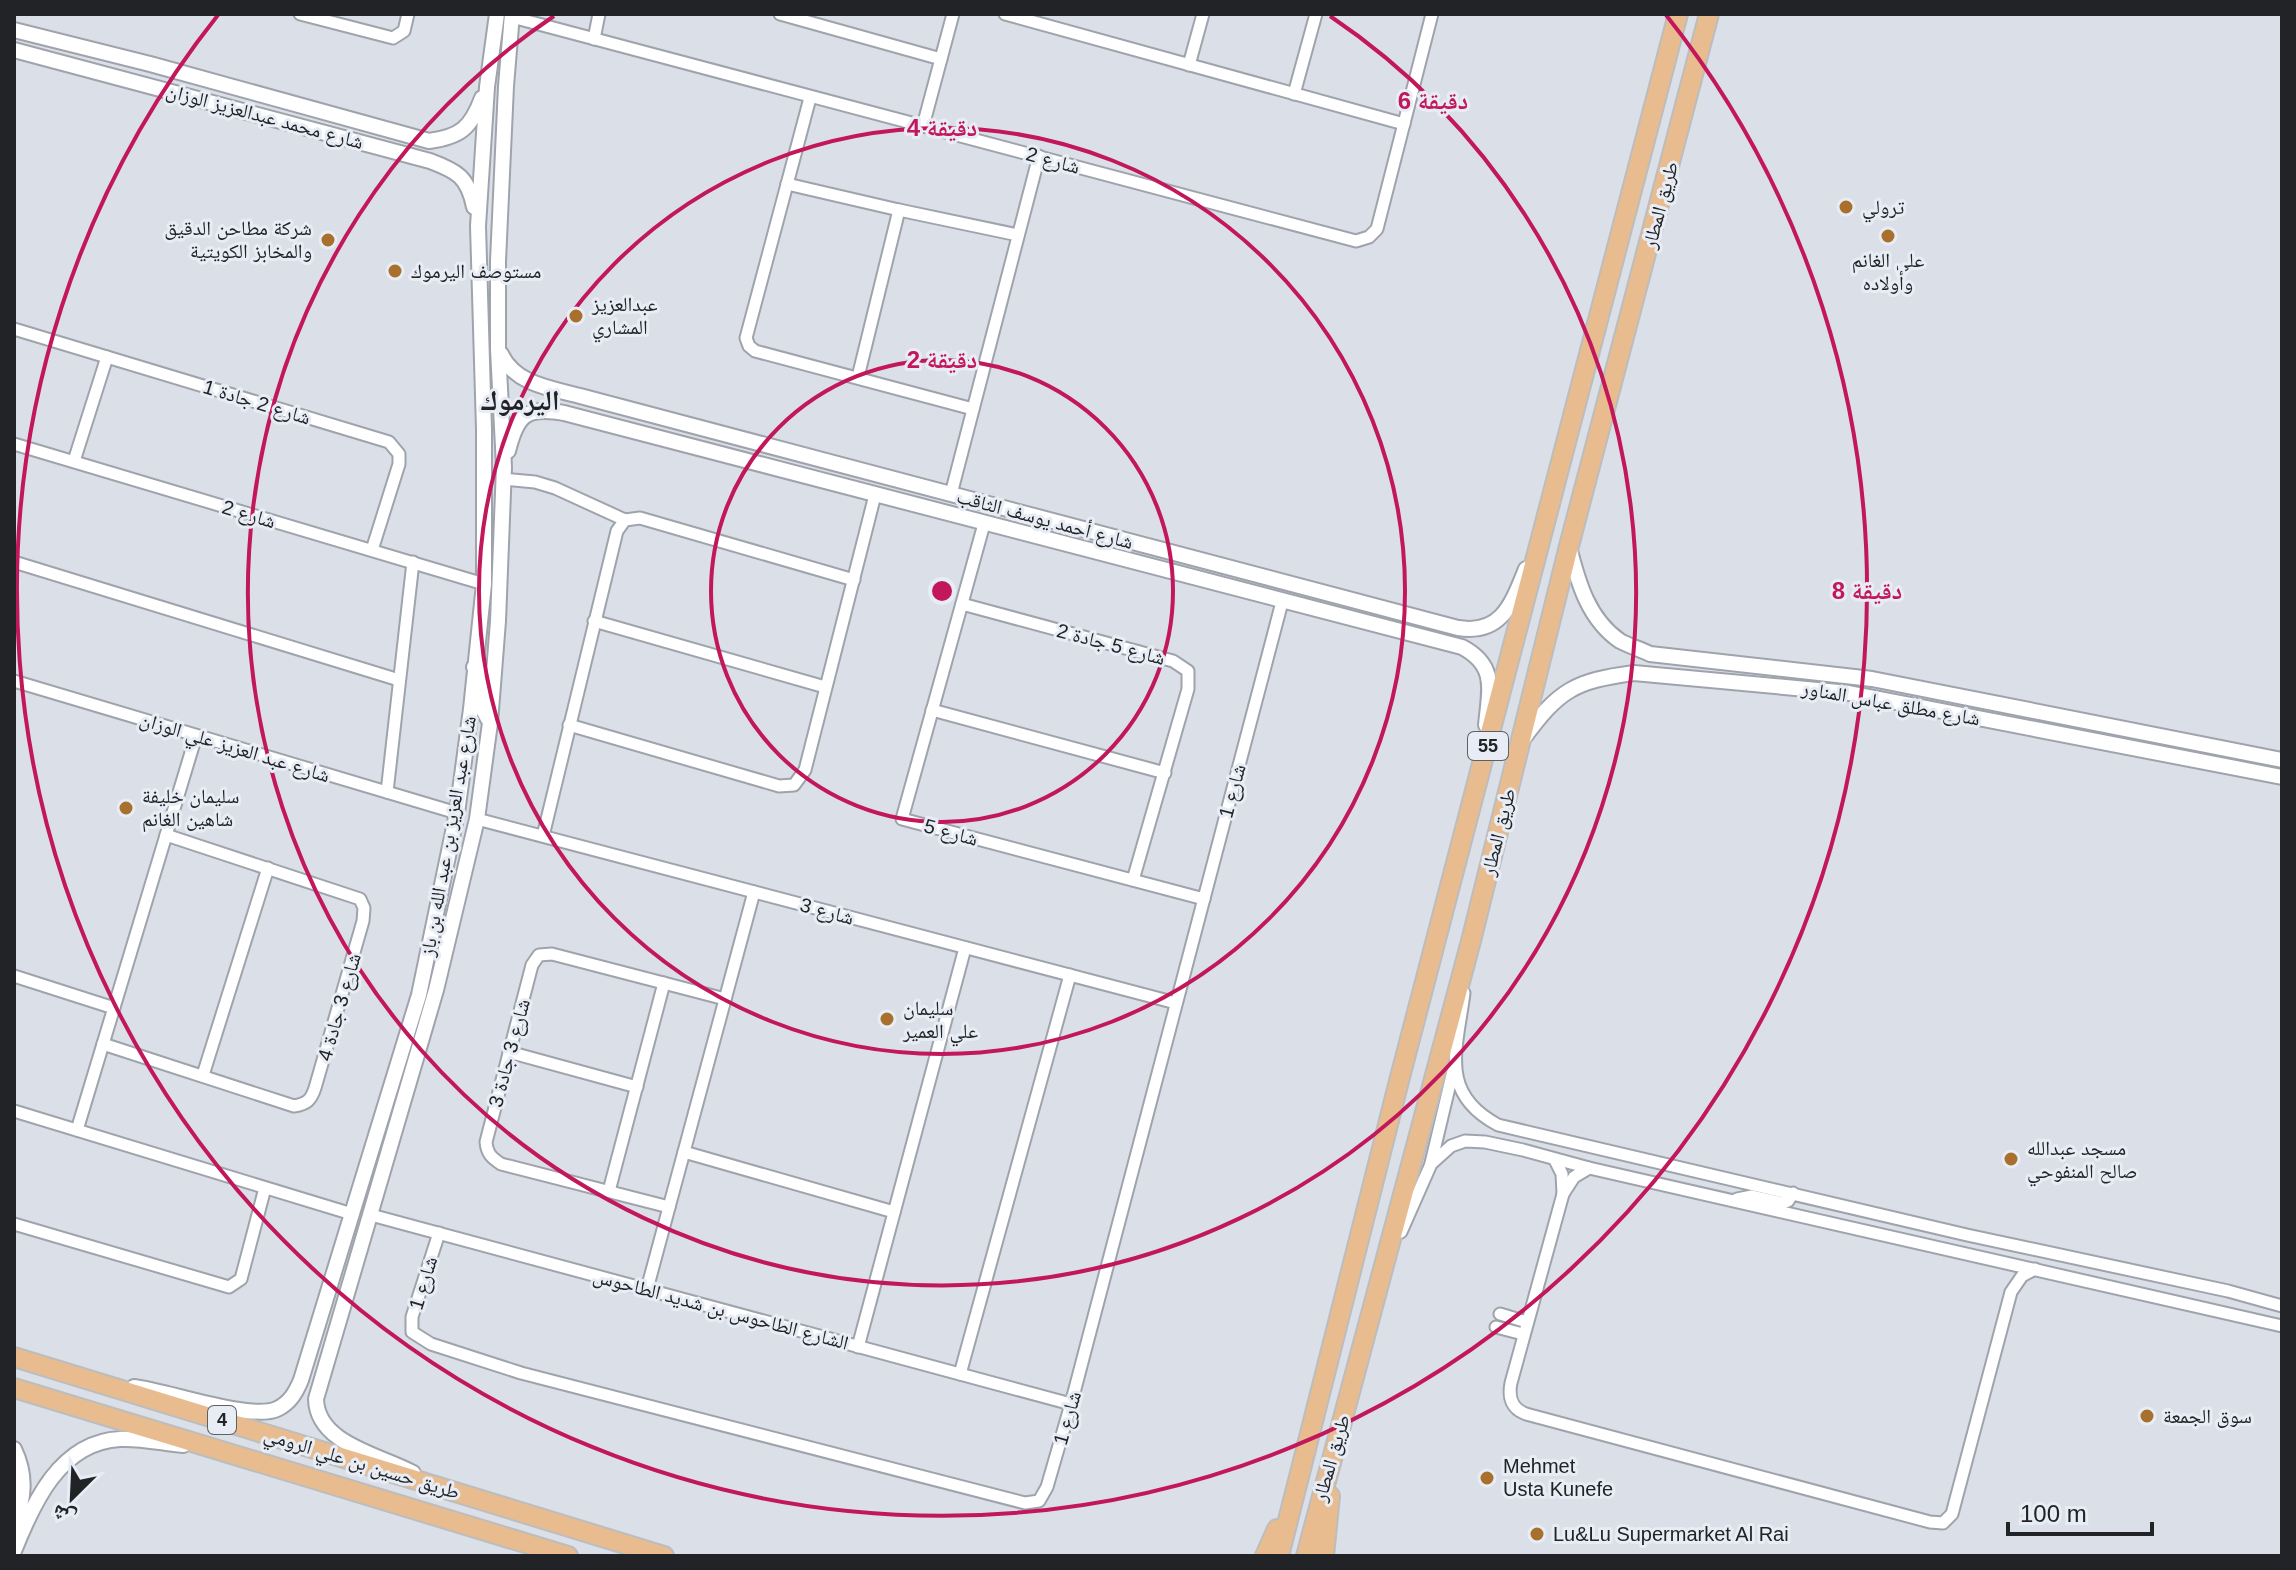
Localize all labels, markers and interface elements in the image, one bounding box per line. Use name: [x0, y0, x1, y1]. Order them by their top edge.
street label: شارع محمد عبدالعزيز الوزان: [164, 79, 366, 155]
text: 6 دقيقة: [1398, 87, 1468, 115]
text: 4 دقيقة: [907, 114, 977, 142]
street label: شارع 2: [1023, 142, 1082, 180]
street label: طريق المطار: [1638, 159, 1683, 252]
place label: ترولي: [1862, 196, 1904, 223]
marker: ترولي: [1837, 198, 1855, 216]
place label: شركة مطاحن الدقيق والمخابز الكويتية: [164, 217, 312, 263]
marker: علي الغانم وأولاده: [1879, 227, 1897, 245]
marker: شركة مطاحن الدقيق والمخابز الكويتية: [319, 231, 337, 249]
place label: علي الغانم وأولاده: [1852, 249, 1924, 294]
place label: مستوصف اليرموك: [411, 260, 541, 282]
marker: مستوصف اليرموك: [386, 262, 404, 280]
place label: عبدالعزيز المشاري: [591, 293, 658, 343]
marker: عبدالعزيز المشاري: [567, 307, 585, 325]
text: 2 دقيقة: [907, 346, 977, 374]
street label: شارع 2 جادة 1: [200, 375, 313, 431]
district label: اليرموك: [480, 385, 560, 417]
street label: شارع أحمد يوسف الثاقب: [954, 484, 1136, 555]
street label: شارع 2: [219, 495, 278, 534]
centre of rings: [928, 577, 956, 605]
text: 8 دقيقة: [1832, 577, 1902, 605]
street label: شارع 5 جادة 2: [1054, 619, 1168, 671]
street label: شارع مطلق عباس المناور: [1799, 676, 1982, 731]
street label: شارع عبد العزيز علي الوزان: [136, 708, 333, 791]
street label: شارع عبد العزيز بن عبد الله بن باز: [416, 714, 482, 959]
road number: 55: [1468, 732, 1508, 760]
street label: شارع 1: [1214, 762, 1252, 821]
place label: سليمان خليفة شاهين الغانم: [142, 785, 239, 833]
street label: طريق المطار: [1476, 786, 1520, 879]
marker: سليمان خليفة شاهين الغانم: [117, 799, 135, 817]
street label: شارع 5: [921, 814, 980, 852]
street label: شارع 3: [797, 893, 856, 931]
street label: شارع 3 جادة 4: [313, 951, 367, 1064]
street label: شارع 3 جادة 3: [484, 996, 536, 1110]
place label: سليمان علي العمير: [902, 997, 978, 1047]
marker: سليمان علي العمير: [878, 1010, 896, 1028]
place label: مسجد عبدالله صالح المنفوحي: [2027, 1137, 2138, 1187]
marker: مسجد عبدالله صالح المنفوحي: [2002, 1150, 2020, 1168]
street label: شارع 1: [404, 1254, 443, 1313]
street label: الشارع الطاحوس بن شديد الطاحوس: [590, 1264, 851, 1356]
street label: شارع 1: [1049, 1389, 1087, 1448]
place label: سوق الجمعة: [2163, 1405, 2252, 1428]
road number: 4: [208, 1406, 236, 1434]
marker: سوق الجمعة: [2138, 1407, 2156, 1425]
street label: طريق المطار: [1308, 1412, 1355, 1505]
street label: طريق حسين بن علي الرومي: [260, 1423, 462, 1508]
place label: Mehmet Usta Kunefe: [1503, 1455, 1613, 1500]
north arrow: [32, 1458, 112, 1538]
marker: Mehmet Usta Kunefe: [1478, 1469, 1496, 1487]
scale bar: [2008, 1486, 2152, 1536]
text: ش: [48, 1499, 80, 1532]
text: 100 m: [2020, 1500, 2087, 1527]
place label: Lu&Lu Supermarket Al Rai: [1553, 1523, 1789, 1545]
marker: Lu&Lu Supermarket Al Rai: [1528, 1525, 1546, 1543]

